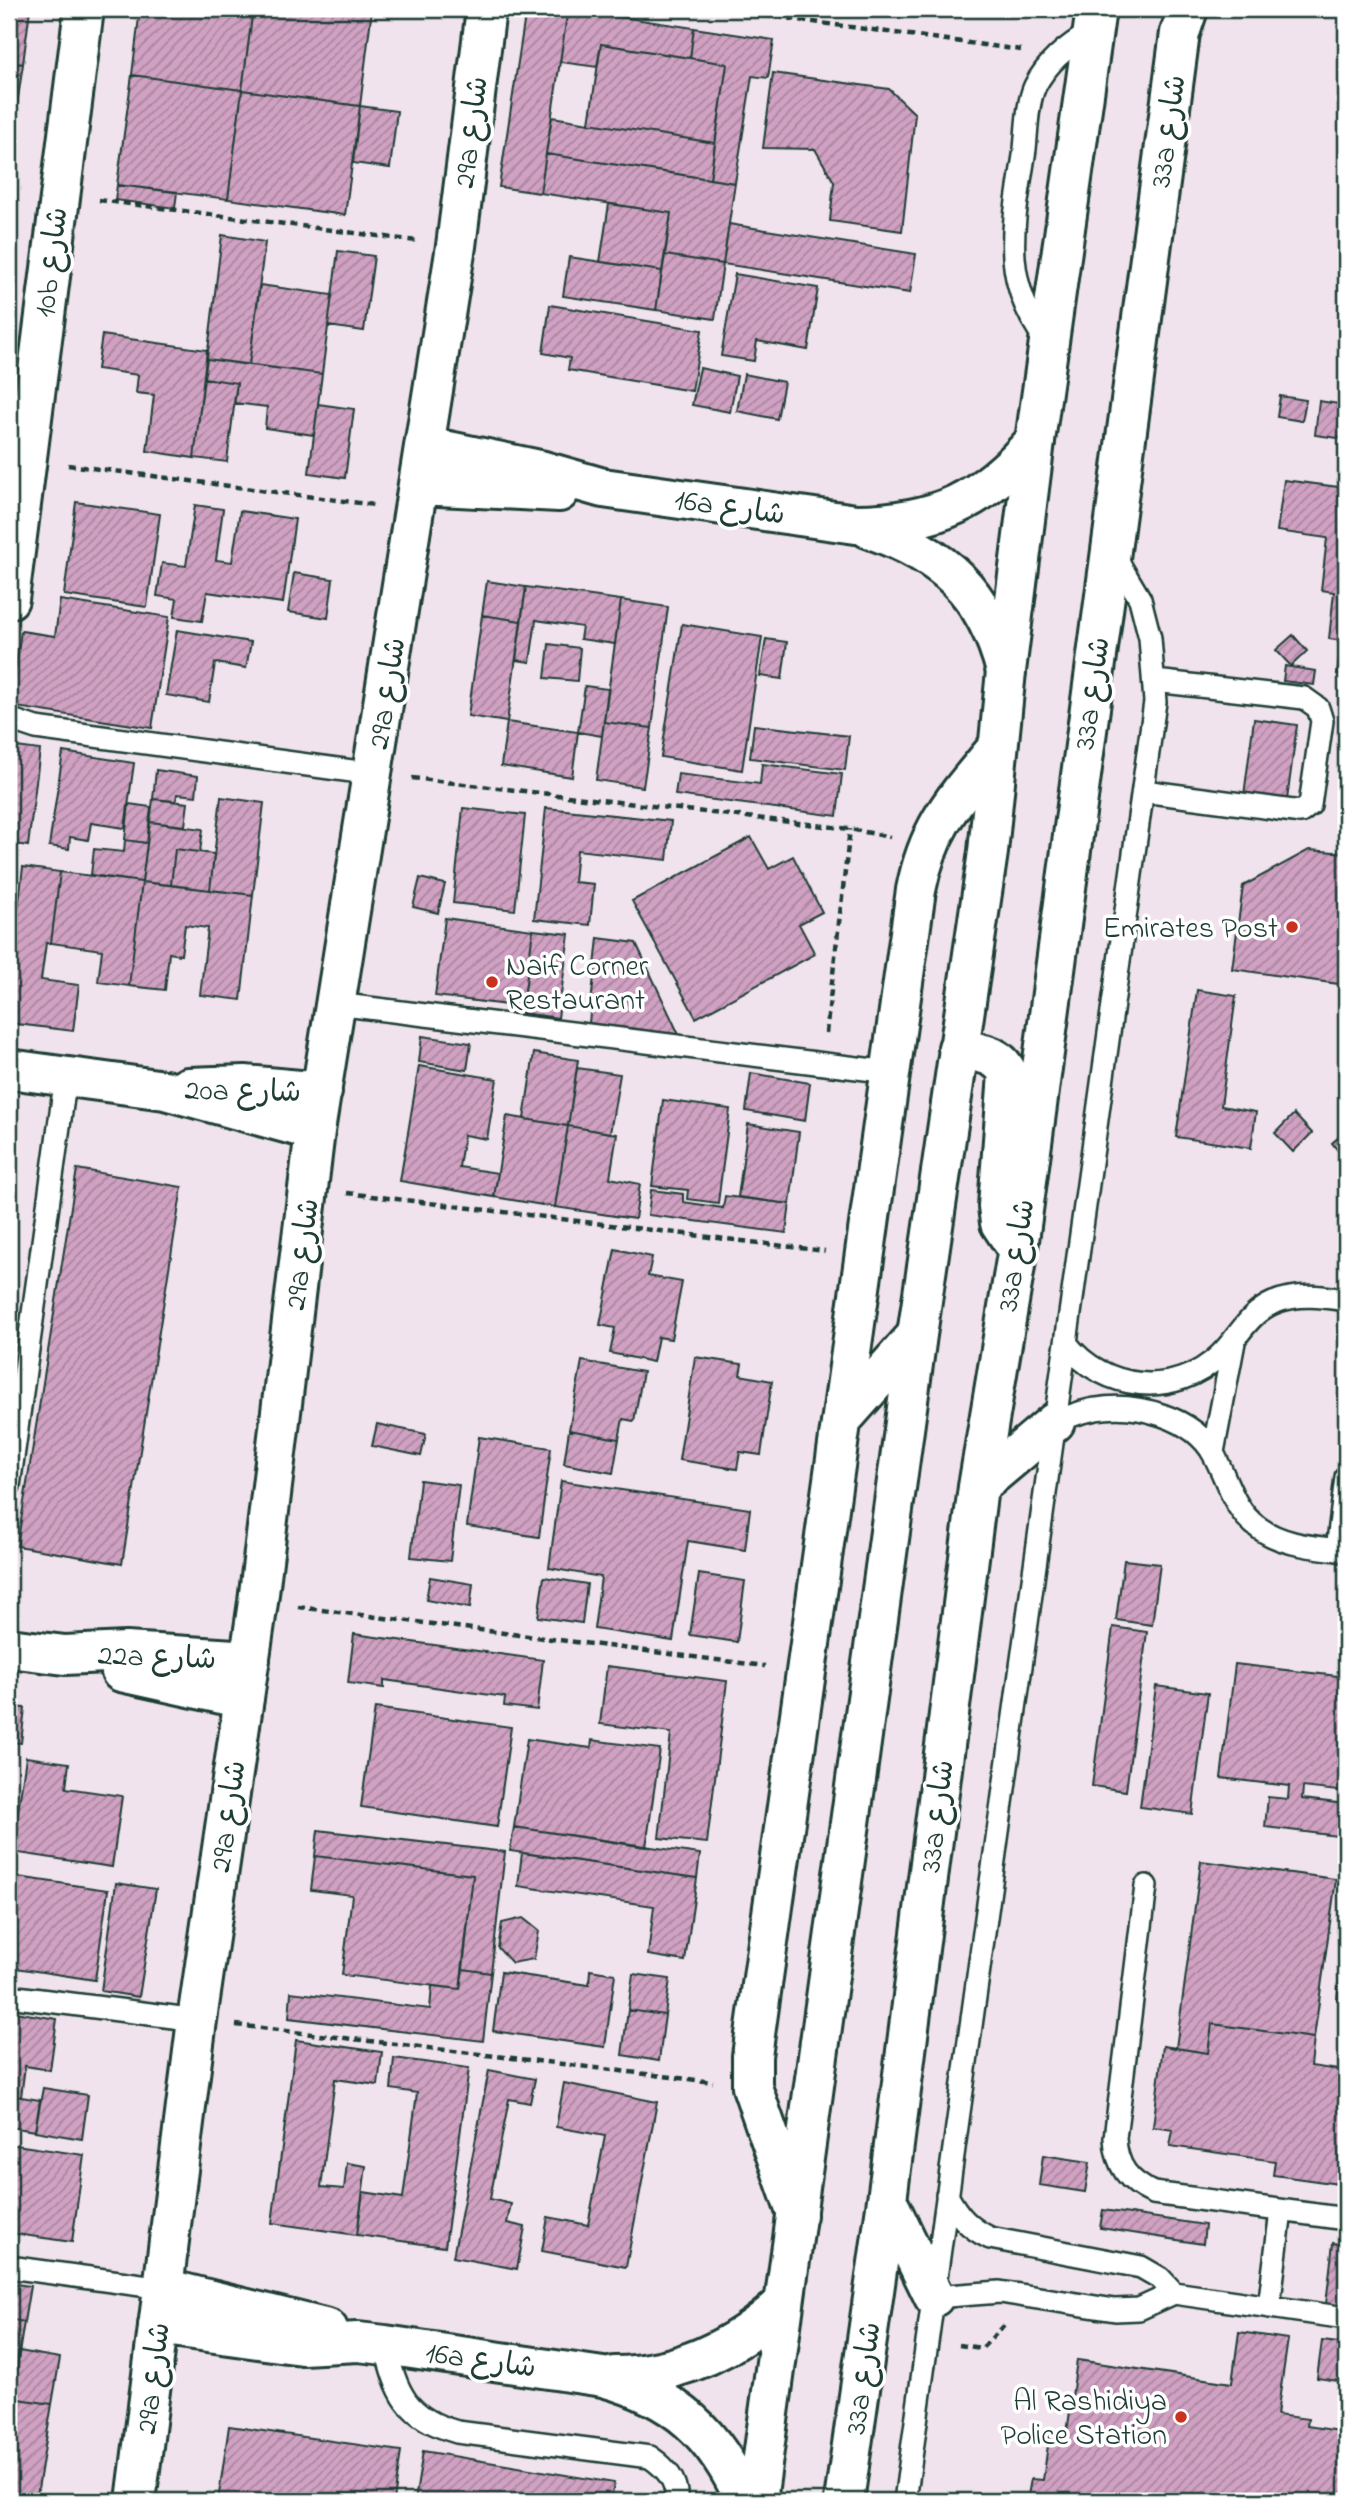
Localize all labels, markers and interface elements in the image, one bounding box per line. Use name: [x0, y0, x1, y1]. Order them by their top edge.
street label: 33a شارع: [1140, 72, 1200, 191]
street label: 29a شارع: [444, 74, 502, 191]
street label: 10b شارع: [24, 205, 82, 320]
street label: 16a شارع: [671, 479, 788, 539]
street label: 29a شارع: [358, 634, 419, 752]
street label: 33a شارع: [1064, 634, 1124, 753]
place label: Emirates Post: [1103, 908, 1278, 952]
marker: Emirates Post: [1284, 919, 1300, 935]
place label: Naif Corner Restaurant: [506, 946, 649, 1024]
marker: Naif Corner Restaurant: [484, 974, 500, 990]
street label: 20a شارع: [184, 1070, 302, 1116]
street label: 29a شارع: [275, 1196, 333, 1313]
street label: 33a شارع: [987, 1196, 1049, 1315]
street label: 22a شارع: [97, 1635, 217, 1683]
street label: 33a شارع: [910, 1757, 968, 1875]
street label: 29a شارع: [200, 1758, 260, 1875]
street label: 33a شارع: [835, 2319, 895, 2438]
street label: 29a شارع: [126, 2320, 184, 2437]
street label: 16a شارع: [422, 2332, 539, 2392]
place label: Al Rashidiya Police Station: [1001, 2381, 1167, 2459]
marker: Al Rashidiya Police Station: [1173, 2409, 1189, 2425]

